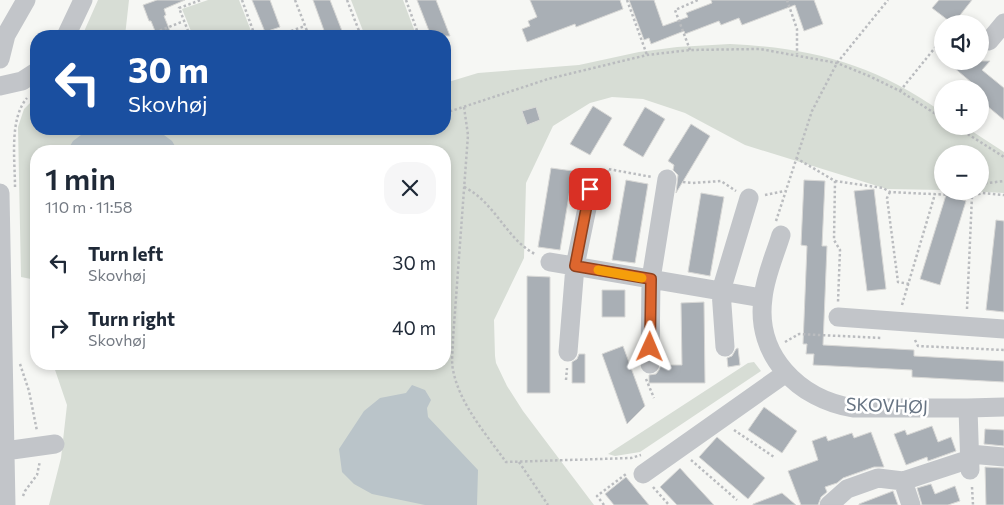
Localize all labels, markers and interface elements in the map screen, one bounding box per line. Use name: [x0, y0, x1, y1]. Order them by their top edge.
map controls: [934, 15, 989, 200]
button: sound: [934, 15, 989, 70]
text: 30 m: [128, 47, 209, 90]
icon: left: [45, 50, 110, 115]
button: +: [934, 80, 989, 135]
text: Skovhøj: [128, 90, 208, 117]
button: −: [934, 145, 989, 200]
text: 1 min: [45, 159, 116, 196]
button: close: [384, 162, 436, 214]
pin: [569, 168, 611, 210]
icon: arrive: [576, 175, 604, 203]
text: 110 m · 11:58: [45, 197, 132, 216]
text: Turn left: [88, 242, 163, 265]
icon: left: [45, 249, 73, 277]
text: 30 m: [393, 251, 436, 274]
text: Skovhøj: [88, 265, 146, 284]
text: Turn right: [88, 307, 175, 330]
icon: right: [45, 314, 73, 342]
text: 40 m: [392, 316, 436, 339]
position arrow: [623, 320, 675, 372]
text: Skovhøj: [88, 330, 146, 349]
street label: SKOVHØJ: [846, 393, 928, 417]

